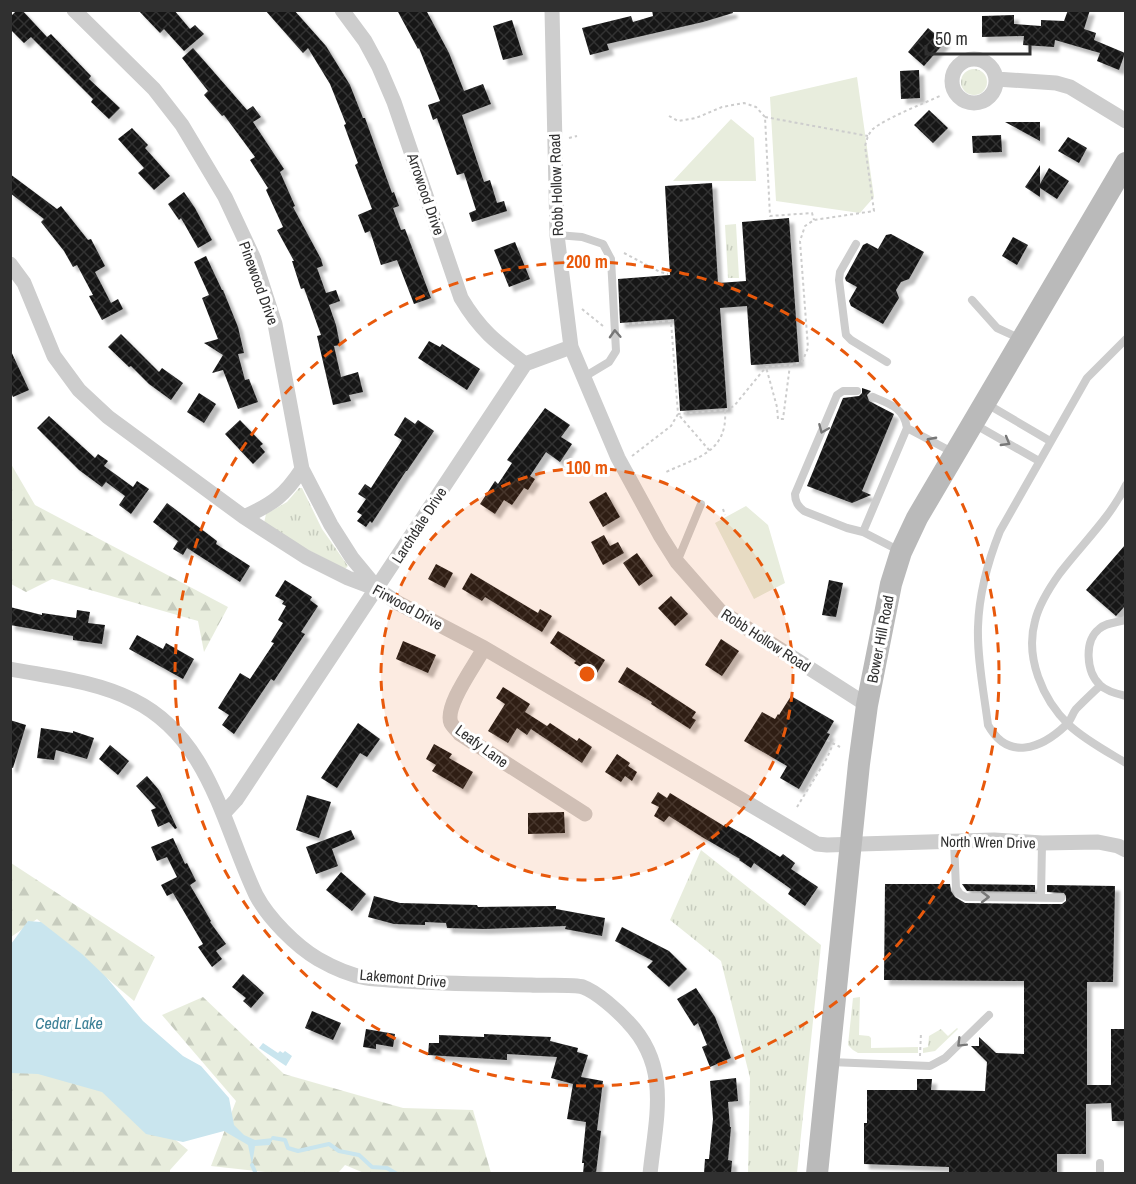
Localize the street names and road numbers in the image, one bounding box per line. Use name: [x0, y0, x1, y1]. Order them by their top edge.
street label: Robb Hollow Road: [544, 133, 568, 237]
street label: Arrowood Drive: [402, 149, 450, 238]
street label: Pinewood Drive: [234, 238, 284, 328]
street label: Larchdale Drive: [387, 483, 452, 567]
street label: Firwood Drive: [369, 579, 447, 635]
street label: Bower Hill Road: [861, 593, 899, 685]
street label: Robb Hollow Road: [717, 603, 815, 677]
street label: Leafy Lane: [451, 720, 513, 772]
street label: North Wren Drive: [940, 831, 1036, 853]
street label: Lakemont Drive: [359, 964, 447, 992]

